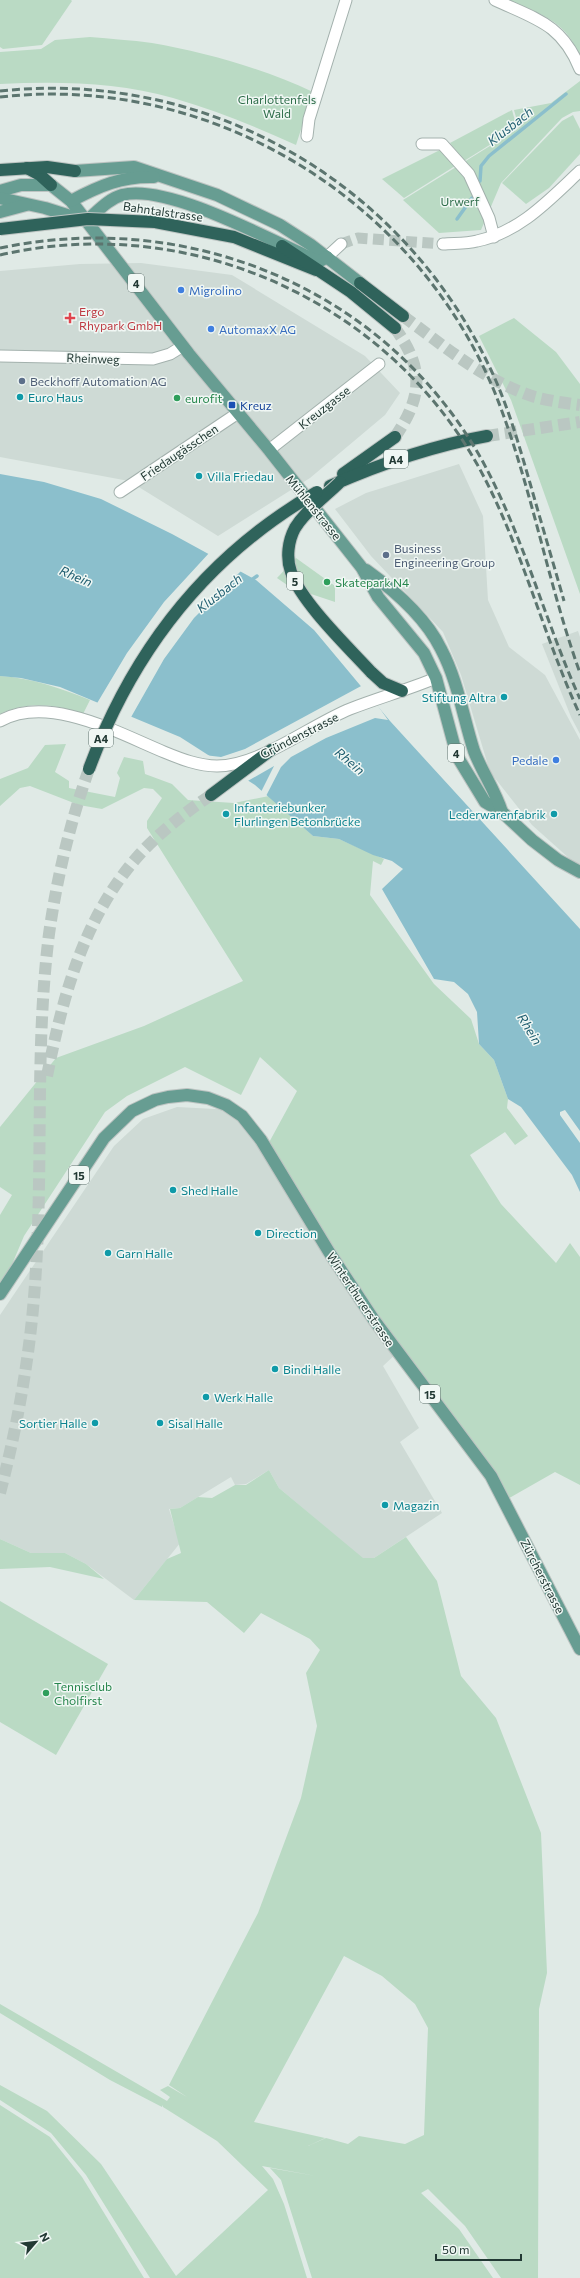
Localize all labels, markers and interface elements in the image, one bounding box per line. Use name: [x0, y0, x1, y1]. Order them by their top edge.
park label: Charlottenfels Wald: [238, 92, 316, 120]
water label: Klusbach: [484, 103, 536, 149]
park label: Urwerf: [441, 194, 480, 208]
street label: Bahntalstrasse: [122, 198, 204, 224]
road number: 4: [128, 274, 144, 292]
place label: Migrolino: [189, 283, 242, 297]
marker: Migrolino: [176, 285, 186, 295]
place label: Ergo Rhypark GmbH: [79, 304, 162, 332]
marker: Ergo Rhypark GmbH: [64, 312, 76, 324]
place label: AutomaxX AG: [219, 322, 296, 336]
marker: AutomaxX AG: [206, 324, 216, 334]
street label: Rheinweg: [66, 350, 120, 366]
place label: Beckhoff Automation AG: [30, 374, 167, 388]
marker: Beckhoff Automation AG: [17, 376, 27, 386]
street label: Kreuzgasse: [295, 383, 353, 431]
place label: Euro Haus: [28, 390, 83, 404]
place label: eurofit: [185, 391, 223, 405]
marker: Euro Haus: [15, 392, 25, 402]
marker: eurofit: [172, 393, 182, 403]
place label: Kreuz: [240, 398, 272, 412]
marker: Kreuz: [227, 400, 237, 410]
street label: Friedaugässchen: [138, 421, 220, 483]
road number: A4: [384, 450, 408, 468]
place label: Villa Friedau: [207, 469, 274, 483]
marker: Villa Friedau: [194, 471, 204, 481]
street label: Mühlenstrasse: [283, 472, 345, 542]
place label: Business Engineering Group: [394, 541, 495, 569]
marker: Business Engineering Group: [381, 550, 391, 560]
water label: Rhein: [57, 562, 95, 590]
water label: Klusbach: [193, 570, 245, 616]
road number: 5: [287, 572, 303, 590]
place label: Skatepark N4: [335, 575, 409, 589]
marker: Skatepark N4: [322, 577, 332, 587]
place label: Stiftung Altra: [422, 690, 496, 704]
marker: Stiftung Altra: [499, 692, 509, 702]
street label: Gründenstrasse: [258, 709, 340, 761]
road number: A4: [89, 729, 113, 747]
water label: Rhein: [332, 744, 368, 778]
road number: 4: [448, 744, 464, 762]
place label: Pedale: [512, 753, 548, 767]
marker: Pedale: [551, 755, 561, 765]
place label: Infanteriebunker Flurlingen Betonbrücke: [234, 800, 360, 828]
place label: Lederwarenfabrik: [449, 807, 546, 821]
marker: Infanteriebunker Flurlingen Betonbrücke: [221, 809, 231, 819]
marker: Lederwarenfabrik: [549, 809, 559, 819]
water label: Rhein: [514, 1010, 546, 1048]
road number: 15: [69, 1166, 89, 1184]
place label: Shed Halle: [181, 1183, 238, 1197]
marker: Shed Halle: [168, 1185, 178, 1195]
place label: Direction: [266, 1226, 317, 1240]
marker: Direction: [253, 1228, 263, 1238]
place label: Garn Halle: [116, 1246, 173, 1260]
marker: Garn Halle: [103, 1248, 113, 1258]
street label: Winterthurerstrasse: [324, 1249, 398, 1349]
place label: Bindi Halle: [283, 1362, 341, 1376]
marker: Bindi Halle: [270, 1364, 280, 1374]
road number: 15: [420, 1385, 440, 1403]
place label: Werk Halle: [214, 1390, 273, 1404]
marker: Werk Halle: [201, 1392, 211, 1402]
place label: Sortier Halle: [19, 1416, 87, 1430]
place label: Sisal Halle: [168, 1416, 223, 1430]
marker: Sortier Halle: [90, 1418, 100, 1428]
marker: Sisal Halle: [155, 1418, 165, 1428]
place label: Magazin: [393, 1498, 439, 1512]
marker: Magazin: [380, 1500, 390, 1510]
street label: Zürcherstrasse: [518, 1536, 568, 1616]
place label: Tennisclub Cholfirst: [54, 1679, 112, 1707]
marker: Tennisclub Cholfirst: [41, 1688, 51, 1698]
north arrow: [16, 2222, 56, 2262]
text: N: [38, 2230, 53, 2244]
scale bar: [436, 2236, 521, 2262]
text: 50 m: [442, 2242, 470, 2256]

